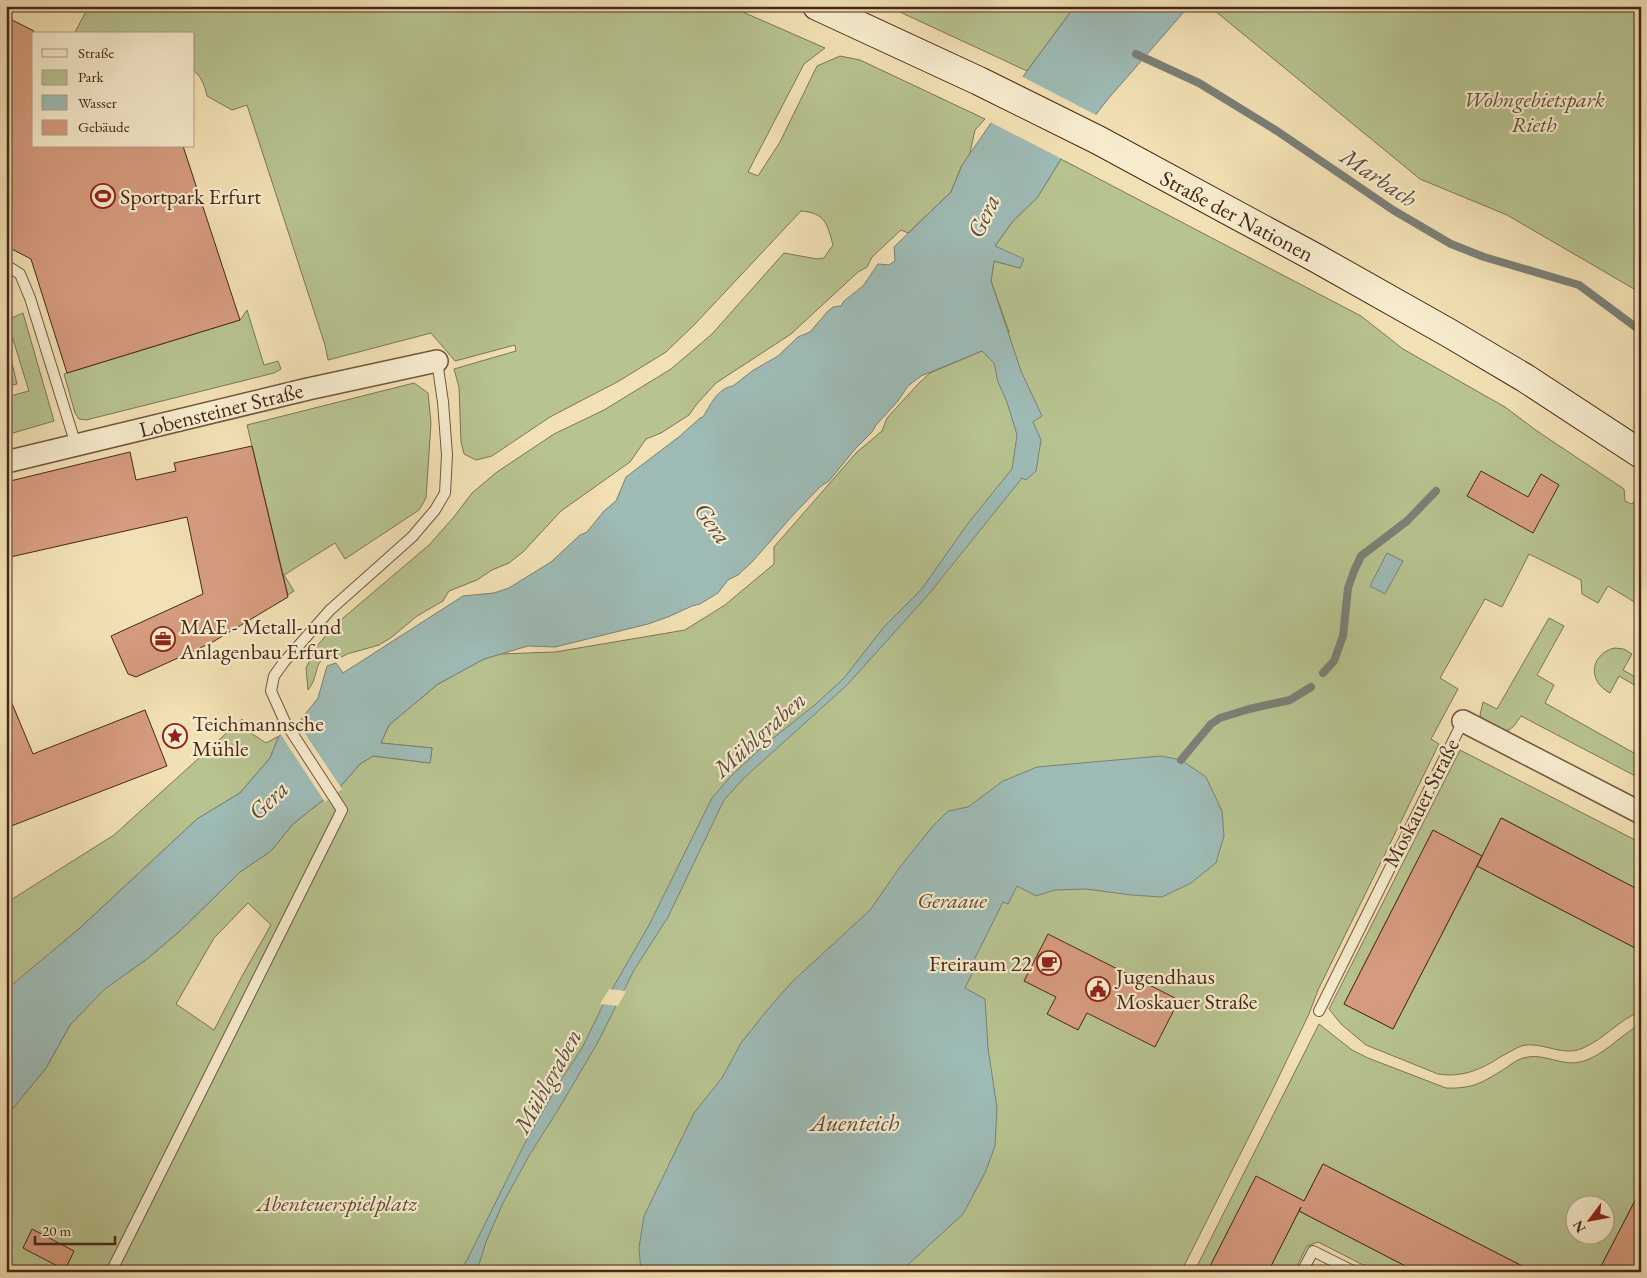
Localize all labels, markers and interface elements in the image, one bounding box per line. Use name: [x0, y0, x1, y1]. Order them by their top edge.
legend: [32, 32, 195, 148]
text: Straße: [78, 43, 114, 62]
text: Park: [78, 67, 105, 86]
park label: Wohngebietspark Rieth: [1463, 85, 1605, 139]
text: Wasser: [78, 93, 117, 112]
text: Gebäude: [78, 117, 130, 136]
water label: Marbach: [1333, 139, 1423, 214]
street label: Straße der Nationen: [1155, 163, 1319, 269]
place label: Sportpark Erfurt: [120, 182, 261, 211]
sports icon: Sportpark Erfurt: [90, 183, 116, 209]
water label: Gera: [960, 189, 1006, 243]
street label: Lobensteiner Straße: [136, 375, 306, 444]
water label: Gera: [687, 496, 739, 550]
place label: MAE - Metall- und Anlagenbau Erfurt: [179, 612, 342, 666]
office icon: MAE - Metall- und Anlagenbau Erfurt: [150, 626, 176, 652]
water label: Mühlgraben: [705, 684, 812, 785]
place label: Teichmannsche Mühle: [192, 709, 324, 763]
place icon: Teichmannsche Mühle: [162, 723, 188, 749]
street label: Moskauer Straße: [1376, 733, 1466, 873]
water label: Gera: [241, 773, 295, 827]
park label: Geraaue: [917, 886, 987, 915]
place label: Freiraum 22: [929, 949, 1032, 978]
cafe icon: Freiraum 22: [1036, 950, 1062, 976]
place label: Jugendhaus Moskauer Straße: [1114, 962, 1258, 1016]
public building icon: Jugendhaus Moskauer Straße: [1085, 976, 1111, 1002]
water label: Mühlgraben: [505, 1023, 588, 1140]
water label: Auenteich: [809, 1107, 900, 1138]
park label: Abenteuerspielplatz: [255, 1189, 417, 1218]
north arrow: [1564, 1196, 1614, 1246]
scale bar: [35, 1213, 115, 1245]
text: N: [1568, 1217, 1590, 1236]
text: 20 m: [42, 1221, 71, 1240]

